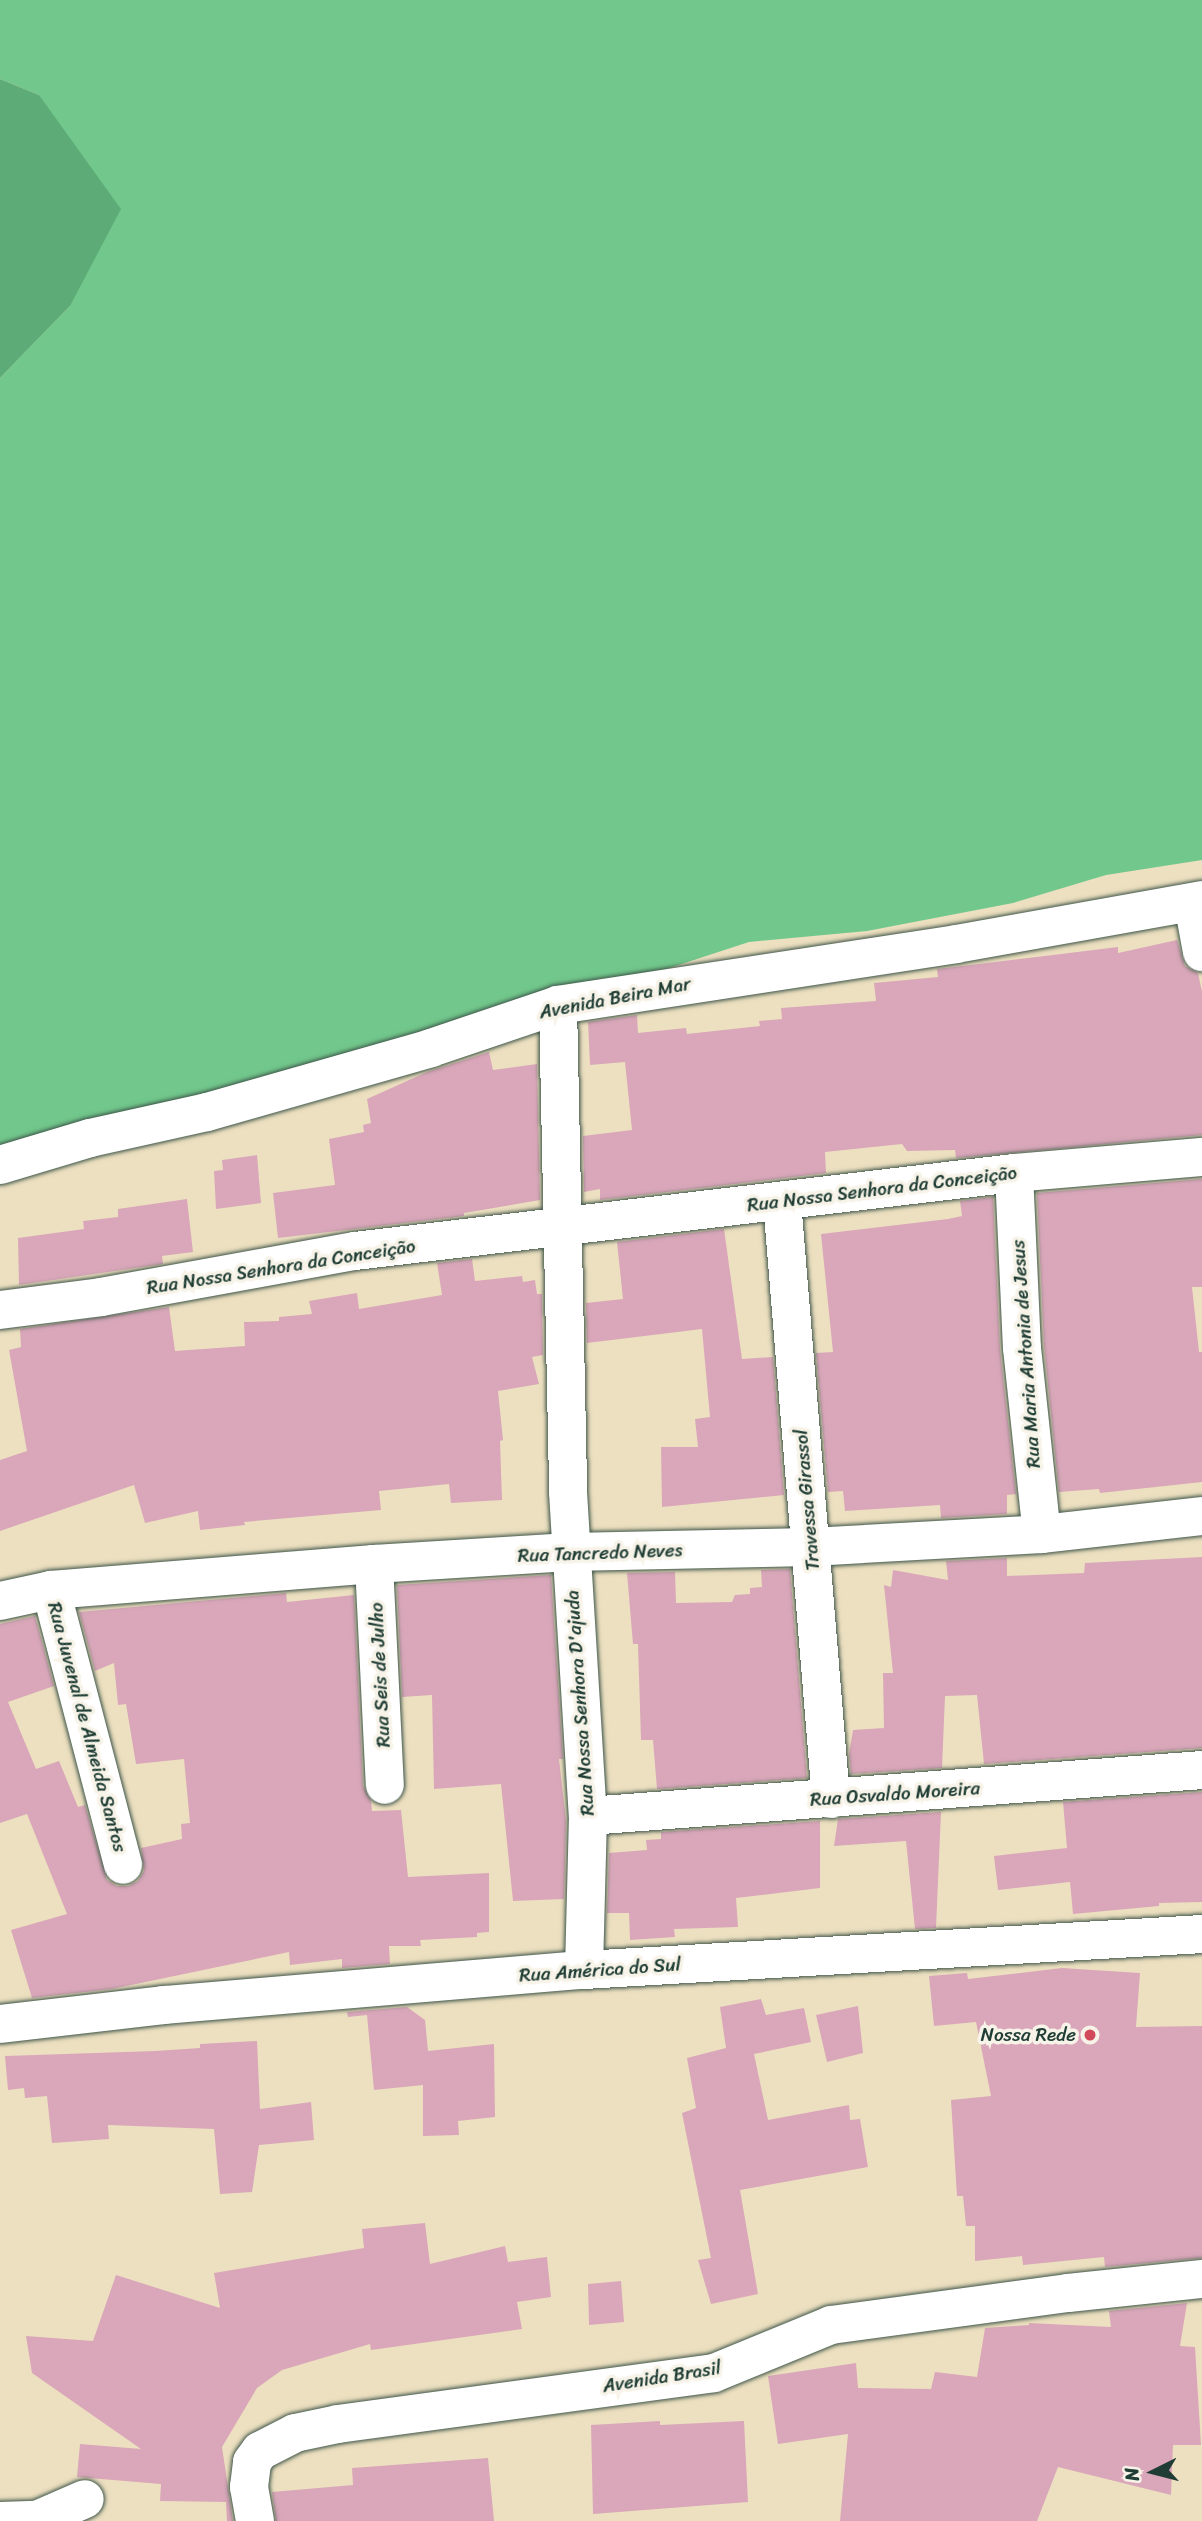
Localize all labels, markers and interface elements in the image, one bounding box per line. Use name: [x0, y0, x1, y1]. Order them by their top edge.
street label: Avenida Beira Mar: [538, 972, 692, 1024]
street label: Rua Nossa Senhora da Conceição: [745, 1161, 1019, 1217]
street label: Rua Nossa Senhora da Conceição: [144, 1234, 418, 1300]
street label: Rua Maria Antonia de Jesus: [1007, 1238, 1045, 1470]
street label: Travessa Girassol: [789, 1429, 825, 1571]
street label: Rua Tancredo Neves: [516, 1539, 684, 1567]
street label: Rua Nossa Senhora D'ajuda: [561, 1588, 599, 1818]
street label: Rua Juvenal de Almeida Santos: [43, 1599, 131, 1855]
street label: Rua Seis de Julho: [365, 1602, 395, 1748]
street label: Rua Osvaldo Moreira: [809, 1777, 981, 1811]
street label: Rua América do Sul: [518, 1953, 682, 1987]
place label: Nossa Rede: [980, 2024, 1076, 2046]
marker: Nossa Rede: [1082, 2027, 1098, 2043]
street label: Avenida Brasil: [601, 2356, 723, 2398]
north arrow: [1118, 2437, 1188, 2507]
text: N: [1115, 2466, 1149, 2483]

